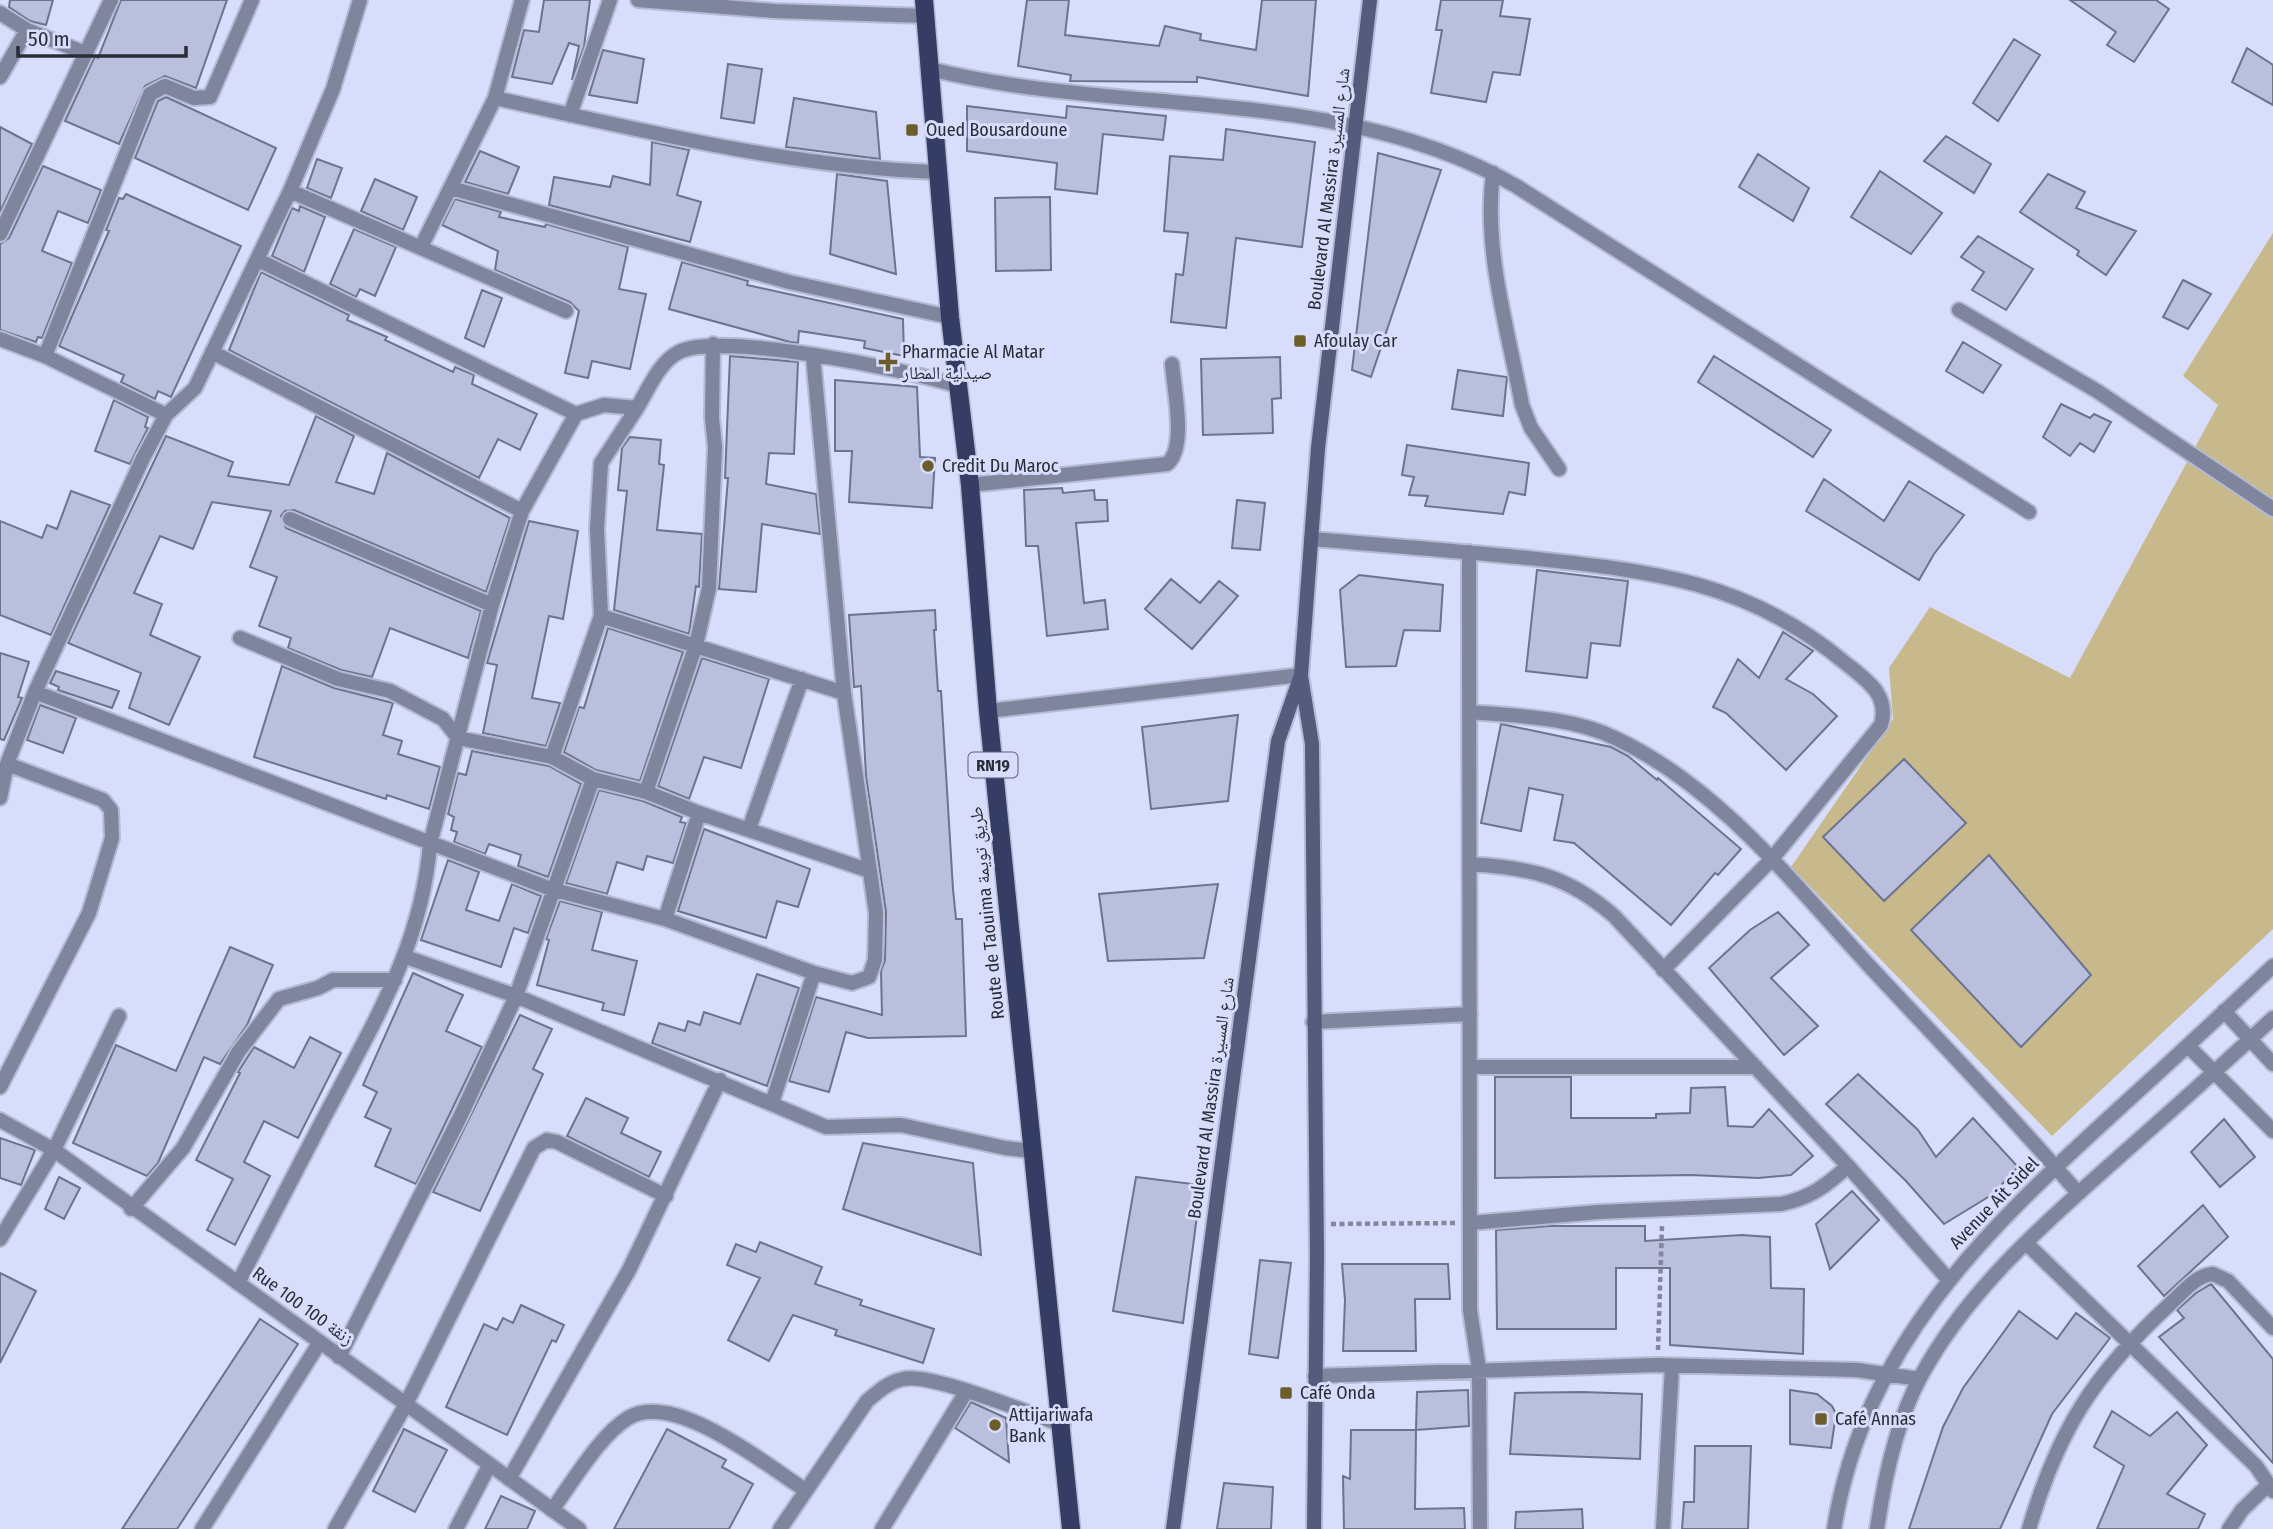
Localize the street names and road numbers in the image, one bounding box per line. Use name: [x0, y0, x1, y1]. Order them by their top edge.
street label: Boulevard Al Massira شارع المسيرة: [1303, 67, 1355, 311]
road number: RN19: [968, 752, 1018, 778]
street label: Route de Taouima طريق تويمة: [965, 805, 1009, 1021]
street label: Boulevard Al Massira شارع المسيرة: [1183, 976, 1239, 1220]
street label: Avenue Ait Sidel: [1945, 1152, 2043, 1254]
street label: Rue 100 زنقة 100: [248, 1262, 358, 1350]

